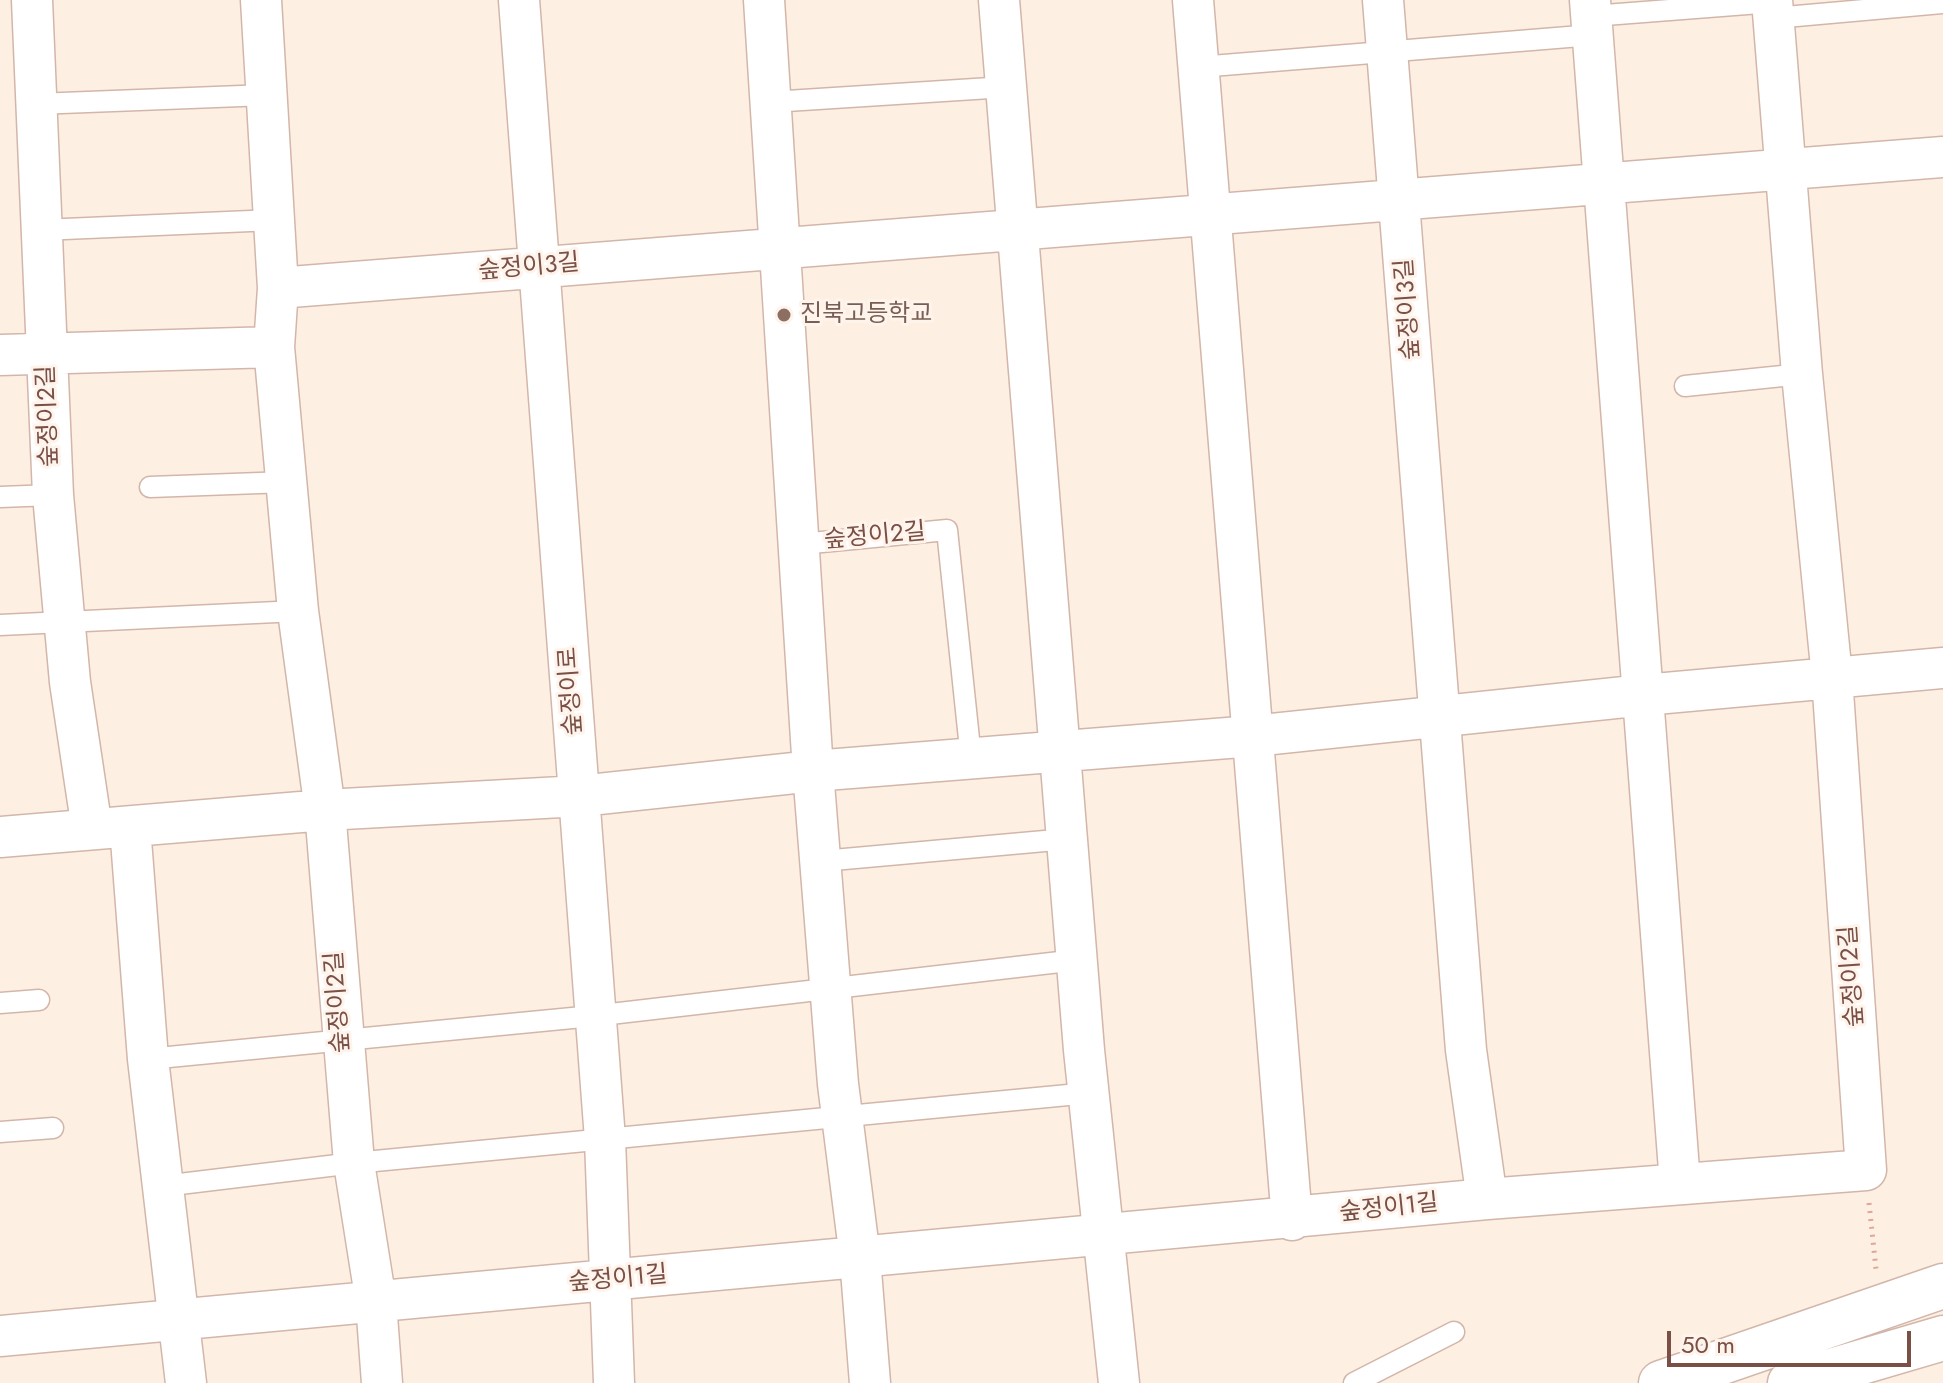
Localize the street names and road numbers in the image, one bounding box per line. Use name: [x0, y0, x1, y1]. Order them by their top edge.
street label: 숲정이3길: [477, 249, 581, 287]
street label: 숲정이3길: [1391, 257, 1427, 361]
street label: 숲정이2길: [33, 365, 65, 467]
street label: 숲정이2길: [823, 518, 927, 556]
street label: 숲정이로: [555, 646, 589, 736]
street label: 숲정이2길: [1835, 924, 1871, 1028]
street label: 숲정이2길: [321, 950, 357, 1054]
street label: 숲정이1길: [1338, 1189, 1440, 1229]
street label: 숲정이1길: [567, 1261, 669, 1299]

